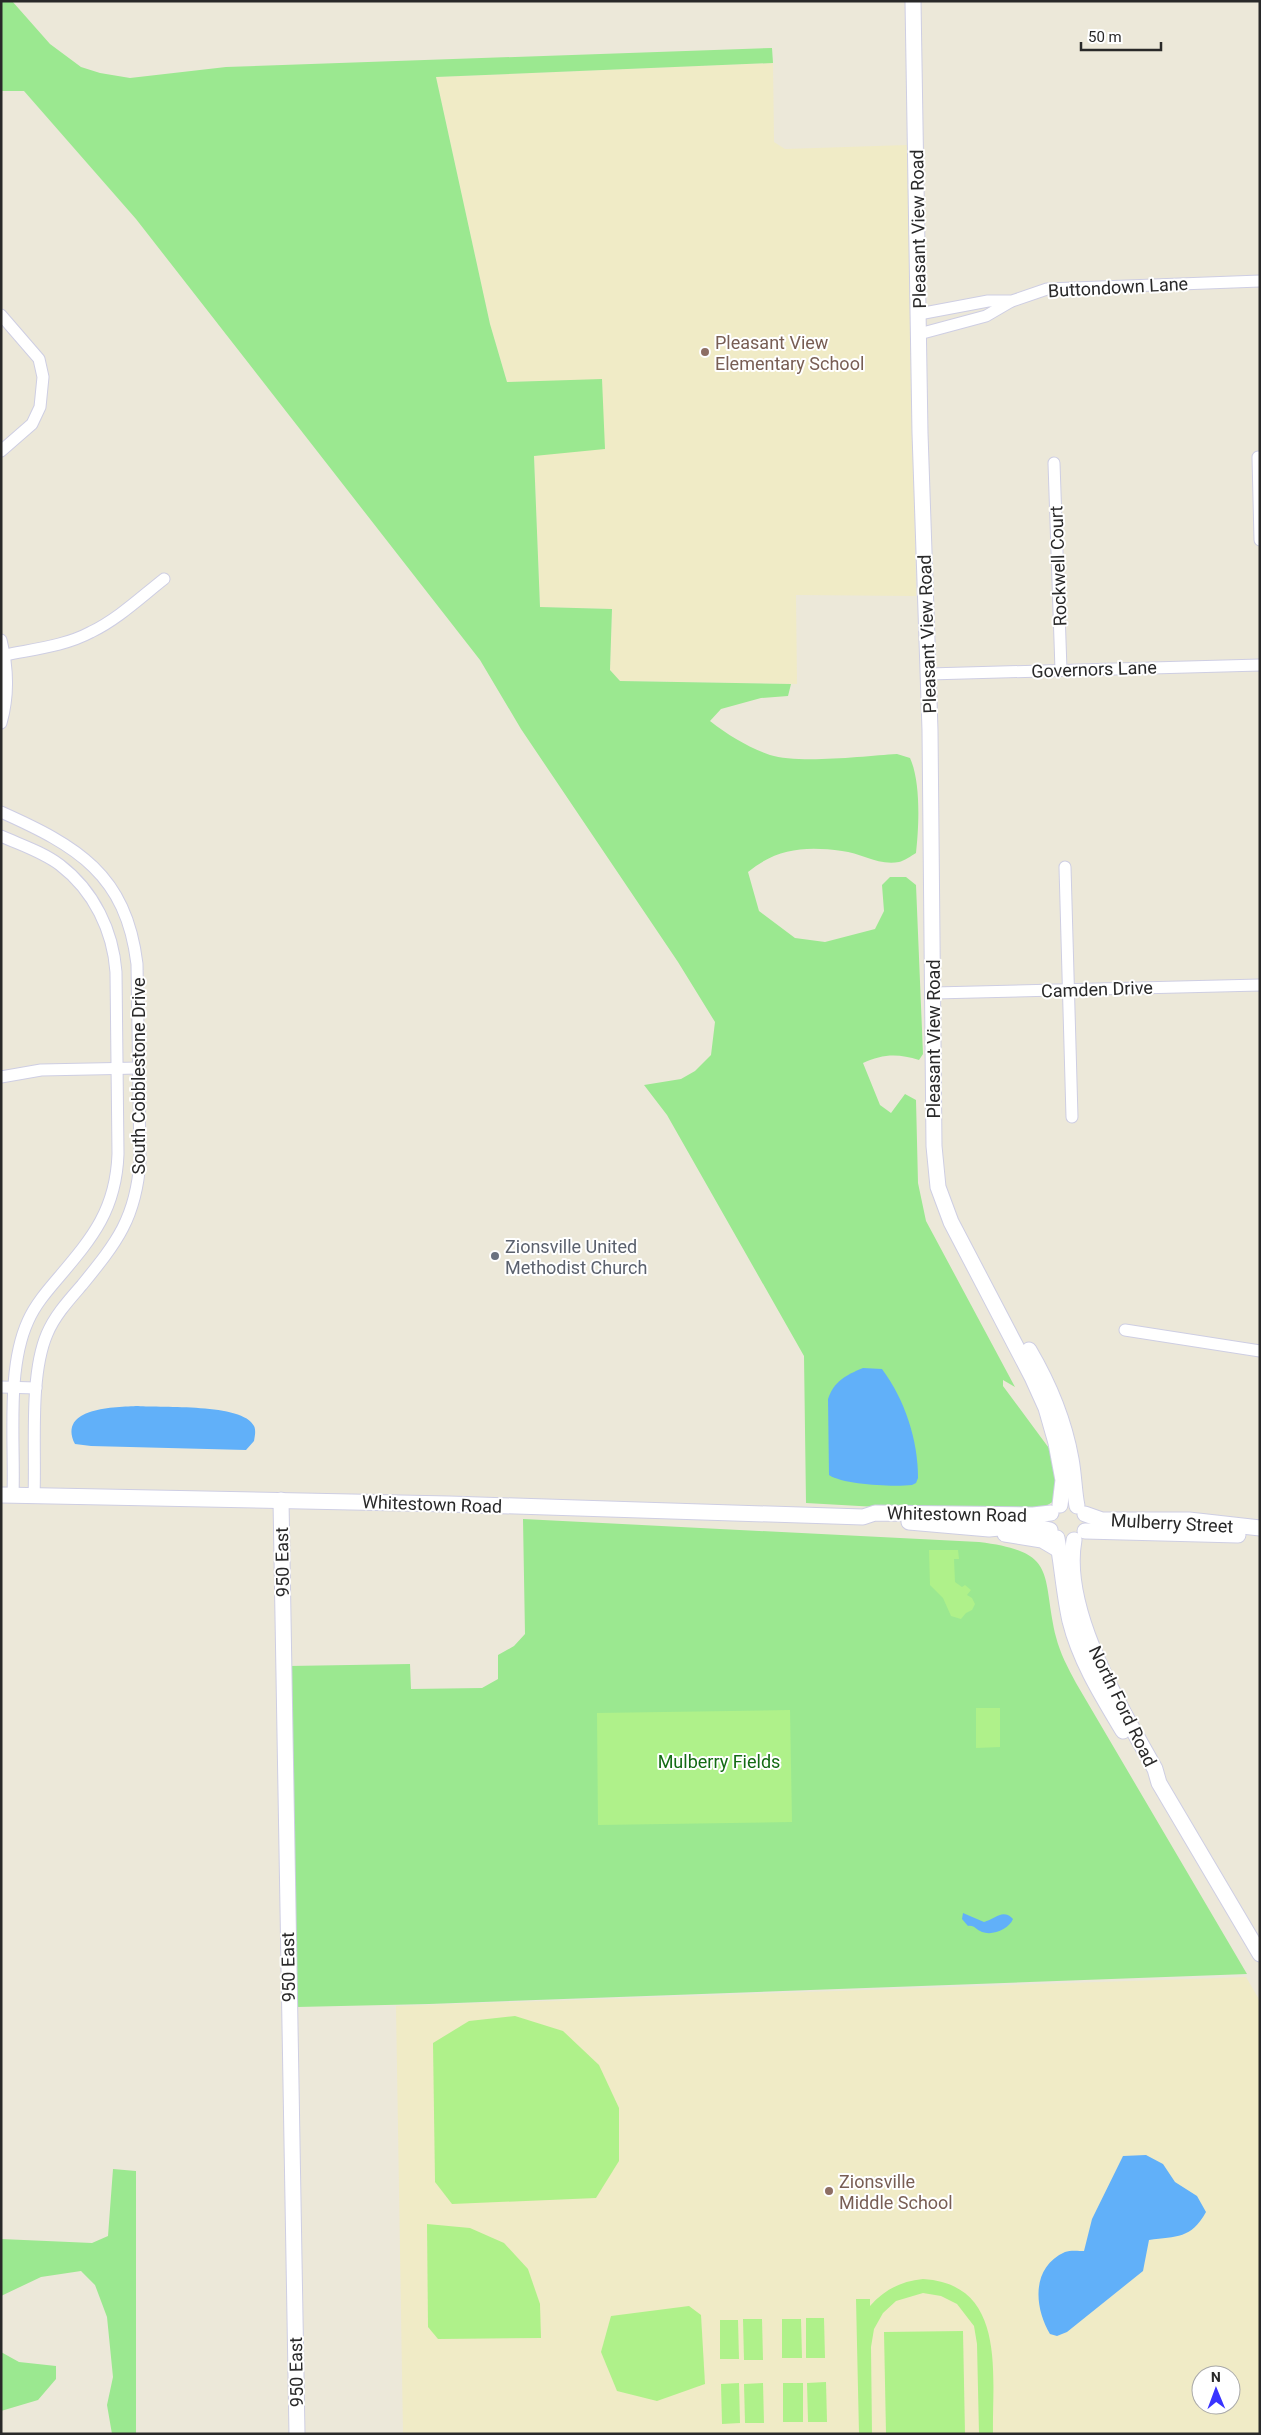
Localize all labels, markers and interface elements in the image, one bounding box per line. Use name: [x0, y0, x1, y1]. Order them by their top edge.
scale bar: [1081, 20, 1161, 52]
text: 50 m: [1088, 28, 1122, 46]
street label: Pleasant View Road: [906, 149, 930, 309]
street label: Buttondown Lane: [1047, 273, 1189, 301]
place label: Pleasant View Elementary School: [715, 332, 864, 374]
marker: Pleasant View Elementary School: [699, 346, 711, 358]
street label: Rockwell Court: [1045, 505, 1071, 627]
street label: Pleasant View Road: [914, 554, 940, 714]
street label: Governors Lane: [1031, 656, 1157, 682]
street label: Pleasant View Road: [923, 959, 944, 1119]
street label: Camden Drive: [1041, 977, 1153, 1001]
street label: South Cobblestone Drive: [128, 978, 149, 1174]
place label: Zionsville United Methodist Church: [505, 1236, 647, 1278]
marker: Zionsville United Methodist Church: [489, 1250, 501, 1262]
street label: Whitestown Road: [362, 1491, 502, 1517]
street label: Whitestown Road: [887, 1502, 1027, 1526]
street label: Mulberry Street: [1110, 1509, 1234, 1537]
street label: 950 East: [271, 1527, 293, 1597]
street label: North Ford Road: [1085, 1642, 1161, 1770]
park label: Mulberry Fields: [658, 1751, 780, 1772]
street label: 950 East: [277, 1932, 299, 2002]
place label: Zionsville Middle School: [839, 2171, 953, 2213]
marker: Zionsville Middle School: [823, 2185, 835, 2197]
street label: 950 East: [285, 2337, 307, 2407]
north arrow: [1191, 2365, 1241, 2415]
text: N: [1211, 2369, 1221, 2385]

